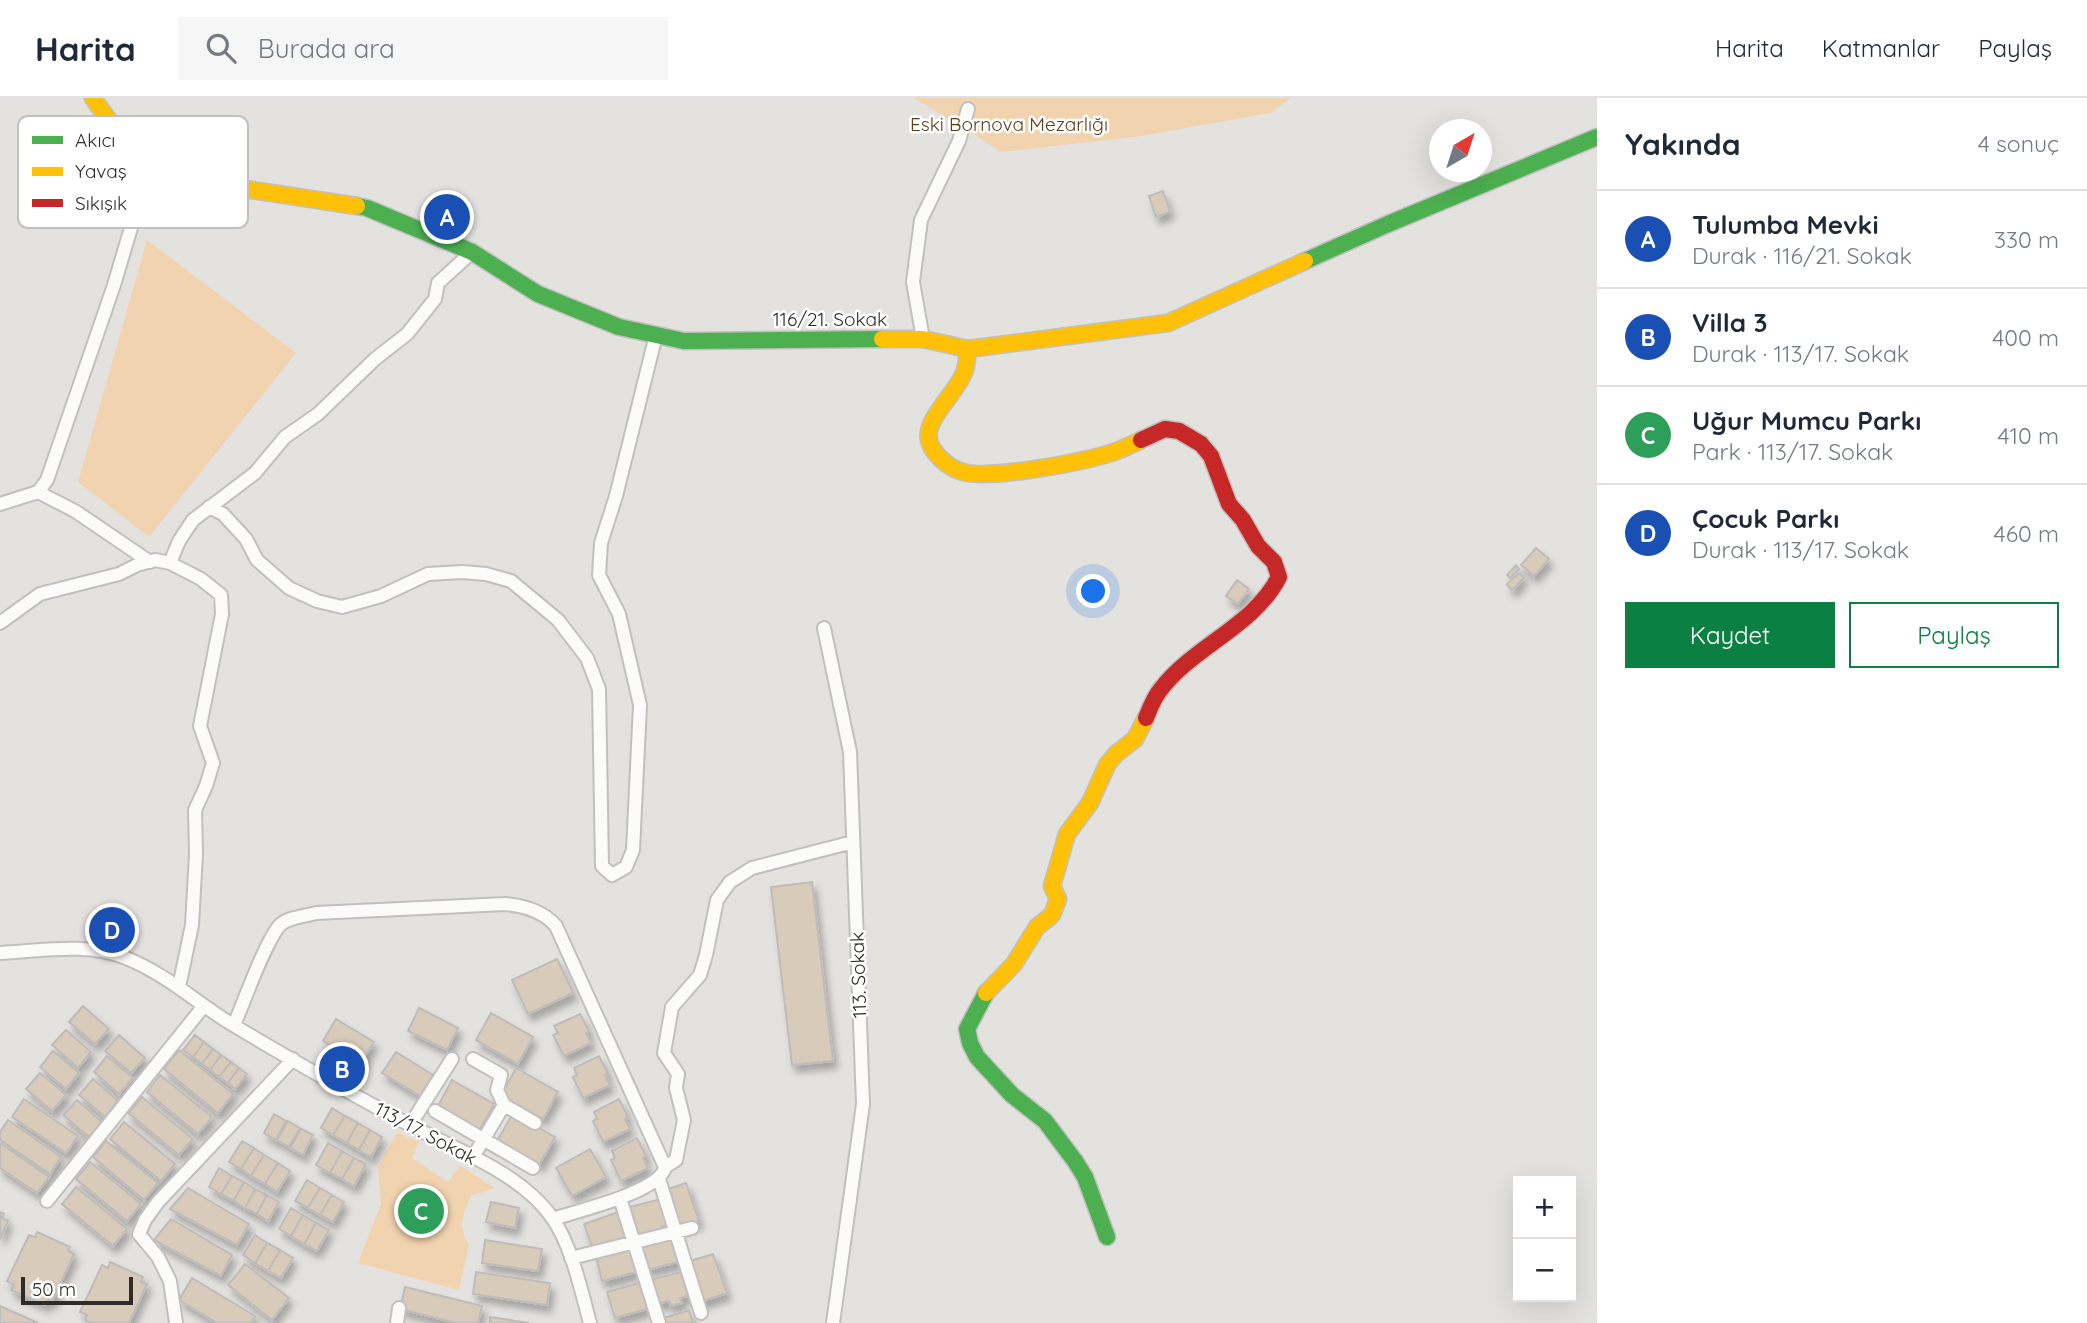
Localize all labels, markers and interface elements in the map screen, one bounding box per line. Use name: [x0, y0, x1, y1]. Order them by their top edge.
search box: [178, 17, 668, 80]
text: Harita: [35, 28, 136, 69]
icon: search: [202, 29, 240, 67]
text: Burada ara: [258, 32, 395, 65]
text: Harita: [1715, 33, 1784, 63]
text: Katmanlar: [1822, 33, 1940, 63]
text: Paylaş: [1978, 33, 2052, 63]
park label: Eski Bornova Mezarlığı: [910, 112, 1108, 136]
legend: [18, 116, 248, 228]
north arrow: [1429, 119, 1492, 182]
text: Yakında: [1625, 125, 1740, 163]
text: Akıcı: [75, 128, 115, 152]
text: 4 sonuç: [1978, 129, 2059, 158]
text: Yavaş: [75, 159, 127, 183]
text: Sıkışık: [75, 191, 127, 215]
pin: A: [424, 191, 470, 243]
text: Tulumba Mevki: [1692, 208, 1879, 241]
text: A: [1641, 225, 1655, 254]
text: 330 m: [1994, 225, 2059, 254]
text: Durak · 116/21. Sokak: [1692, 241, 1912, 270]
text: Villa 3: [1692, 306, 1767, 339]
street label: 116/21. Sokak: [773, 307, 887, 331]
text: B: [1640, 323, 1656, 352]
text: 400 m: [1992, 323, 2059, 352]
text: Durak · 113/17. Sokak: [1692, 339, 1909, 368]
text: Uğur Mumcu Parkı: [1692, 404, 1921, 437]
text: C: [1641, 421, 1655, 450]
text: 410 m: [1998, 421, 2059, 450]
text: Park · 113/17. Sokak: [1692, 437, 1893, 466]
text: Çocuk Parkı: [1692, 502, 1839, 535]
text: D: [1640, 519, 1656, 548]
text: 460 m: [1994, 519, 2059, 548]
text: Durak · 113/17. Sokak: [1692, 535, 1909, 564]
your location: [1076, 574, 1110, 608]
button: Kaydet: [1625, 602, 1835, 668]
button: Paylaş: [1849, 602, 2059, 668]
pin: D: [89, 904, 135, 956]
street label: 113. Sokak: [844, 931, 872, 1019]
pin: B: [319, 1043, 365, 1095]
street label: 113/17. Sokak: [371, 1096, 481, 1170]
map controls: [1513, 1176, 1576, 1302]
button: +: [1513, 1176, 1576, 1239]
pin: C: [398, 1185, 444, 1237]
button: −: [1513, 1239, 1576, 1302]
scale bar: [21, 1274, 133, 1306]
text: 50 m: [32, 1277, 76, 1301]

